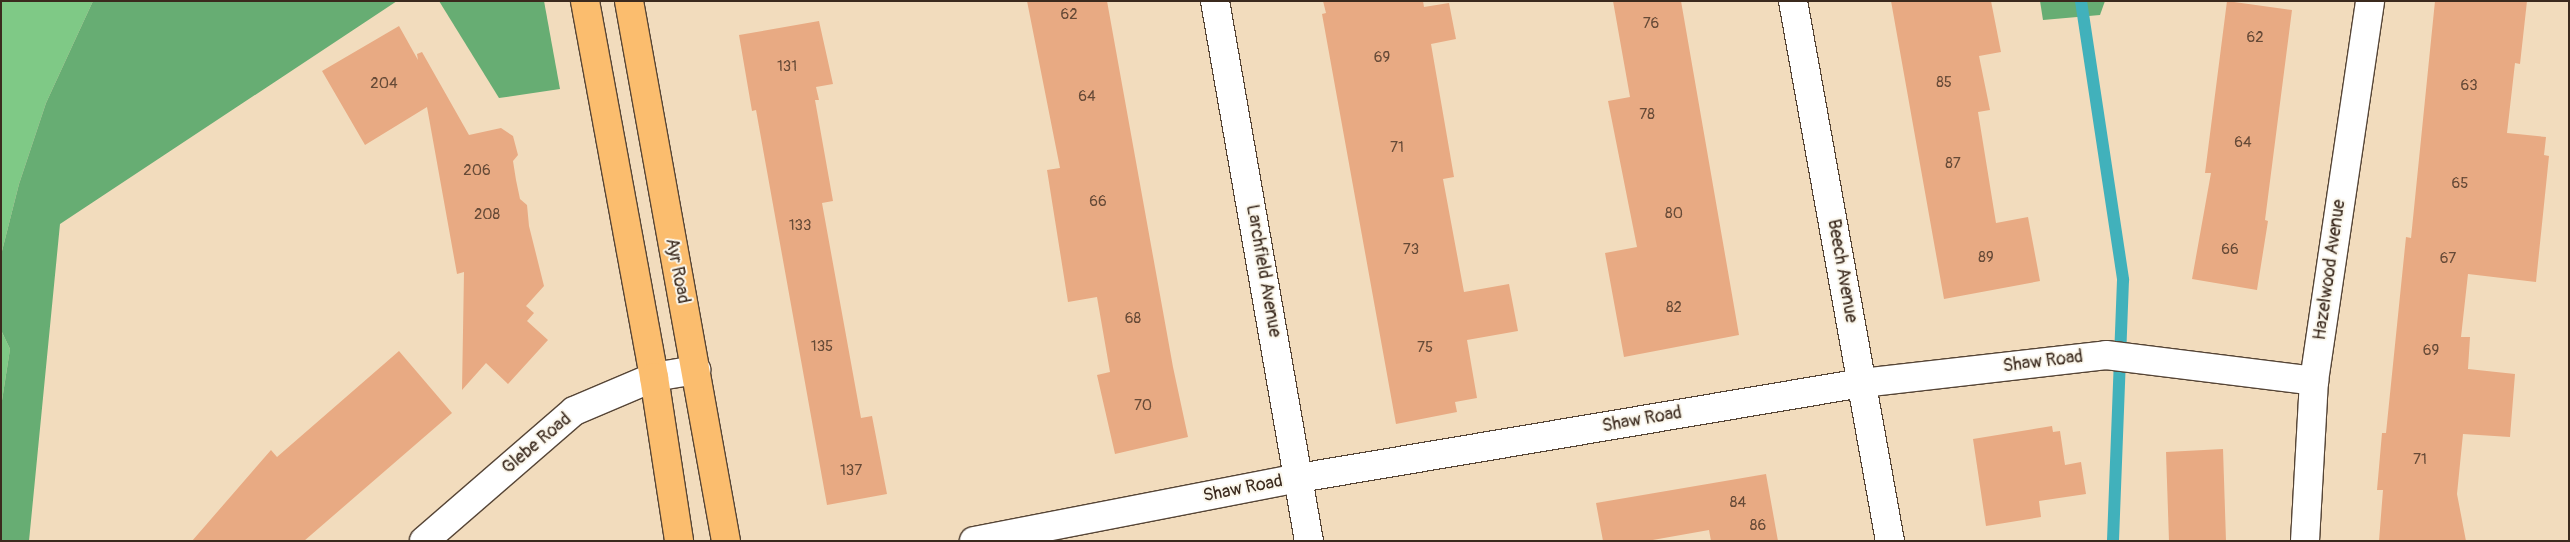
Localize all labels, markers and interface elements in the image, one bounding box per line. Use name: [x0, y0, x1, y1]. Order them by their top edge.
house number: 62: [1060, 6, 1078, 24]
house number: 76: [1643, 15, 1659, 33]
house number: 62: [2246, 29, 2264, 47]
house number: 69: [1374, 49, 1390, 67]
house number: 131: [777, 58, 797, 76]
house number: 85: [1936, 74, 1952, 92]
house number: 204: [370, 75, 398, 93]
house number: 63: [2460, 77, 2478, 95]
house number: 64: [1078, 88, 1096, 106]
house number: 78: [1639, 106, 1655, 124]
house number: 64: [2234, 134, 2252, 152]
house number: 71: [1390, 139, 1404, 157]
house number: 87: [1945, 155, 1961, 173]
house number: 206: [463, 162, 491, 180]
house number: 65: [2452, 175, 2468, 193]
house number: 66: [1089, 193, 1107, 211]
street label: Hazelwood Avenue: [2309, 198, 2351, 342]
street label: Larchfield Avenue: [1241, 203, 1285, 339]
house number: 80: [1665, 205, 1683, 223]
house number: 208: [474, 206, 500, 224]
house number: 133: [789, 217, 811, 235]
street label: Beech Avenue: [1822, 218, 1862, 324]
street label: Ayr Road: [660, 236, 694, 306]
house number: 73: [1403, 241, 1419, 259]
house number: 66: [2221, 241, 2239, 259]
house number: 89: [1978, 249, 1994, 267]
house number: 67: [2440, 250, 2456, 268]
house number: 82: [1666, 299, 1682, 317]
house number: 68: [1125, 310, 1141, 328]
house number: 135: [811, 338, 833, 356]
house number: 75: [1417, 339, 1433, 357]
house number: 69: [2423, 342, 2439, 360]
street label: Shaw Road: [2002, 346, 2084, 378]
house number: 70: [1134, 397, 1152, 415]
street label: Shaw Road: [1600, 402, 1684, 438]
street label: Glebe Road: [498, 409, 576, 479]
house number: 71: [2413, 451, 2427, 469]
house number: 137: [840, 462, 862, 480]
street label: Shaw Road: [1201, 471, 1285, 507]
house number: 84: [1730, 494, 1746, 512]
house number: 86: [1750, 517, 1766, 535]

